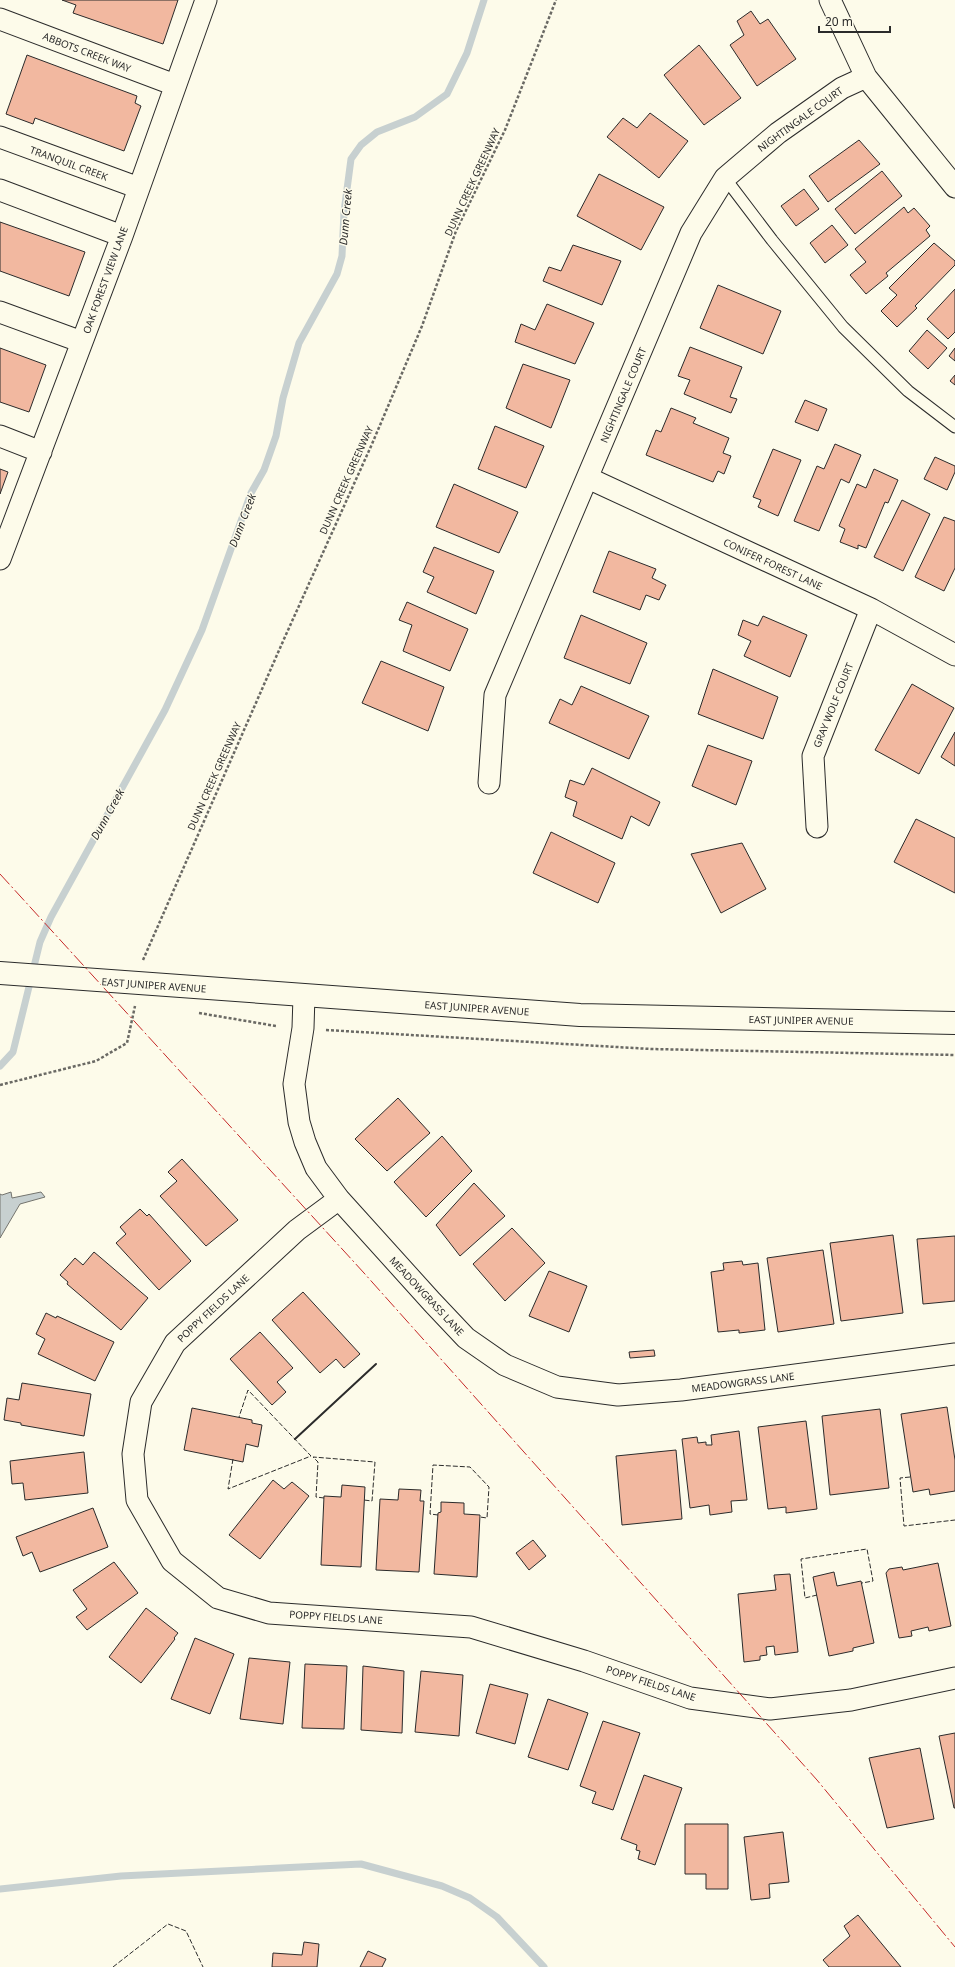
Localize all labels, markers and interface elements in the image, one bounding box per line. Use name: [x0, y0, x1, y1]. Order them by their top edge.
scale bar: [819, 8, 890, 34]
text: 20 m: [825, 13, 853, 30]
street label: ABBOTS CREEK WAY: [41, 29, 133, 75]
street label: NIGHTINGALE COURT: [754, 83, 846, 155]
street label: DUNN CREEK GREENWAY: [441, 126, 503, 238]
street label: TRANQUIL CREEK: [28, 142, 111, 184]
water label: Dunn Creek: [335, 188, 355, 246]
street label: OAK FOREST VIEW LANE: [79, 225, 131, 335]
street label: NIGHTINGALE COURT: [597, 345, 650, 445]
street label: DUNN CREEK GREENWAY: [316, 423, 376, 536]
water label: Dunn Creek: [225, 490, 259, 549]
street label: CONIFER FOREST LANE: [721, 535, 825, 593]
street label: GRAY WOLF COURT: [810, 660, 857, 750]
street label: DUNN CREEK GREENWAY: [184, 719, 244, 832]
water label: Dunn Creek: [87, 785, 127, 842]
street label: EAST JUNIPER AVENUE: [101, 974, 207, 996]
street label: EAST JUNIPER AVENUE: [424, 997, 530, 1019]
street label: EAST JUNIPER AVENUE: [748, 1012, 854, 1028]
street label: MEADOWGRASS LANE: [387, 1253, 467, 1339]
street label: POPPY FIELDS LANE: [174, 1271, 252, 1345]
street label: MEADOWGRASS LANE: [691, 1369, 795, 1395]
street label: POPPY FIELDS LANE: [289, 1607, 383, 1627]
street label: POPPY FIELDS LANE: [604, 1662, 698, 1704]

